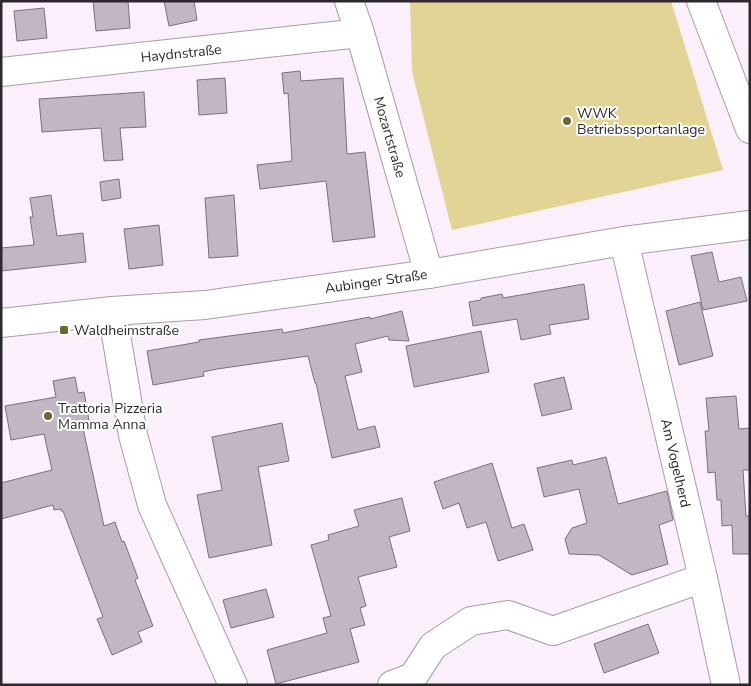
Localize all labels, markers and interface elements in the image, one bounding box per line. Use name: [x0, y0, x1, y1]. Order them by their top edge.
street label: Haydnstraße: [140, 40, 222, 67]
street label: Mozartstraße: [369, 94, 410, 180]
place label: WWK Betriebssportanlage: [577, 104, 705, 139]
marker: WWK Betriebssportanlage: [561, 115, 573, 127]
street label: Aubinger Straße: [323, 265, 429, 298]
place label: Waldheimstraße: [74, 321, 179, 340]
marker: Waldheimstraße: [58, 324, 70, 336]
place label: Trattoria Pizzeria Mamma Anna: [58, 399, 162, 434]
marker: Trattoria Pizzeria Mamma Anna: [42, 410, 54, 422]
street label: Am Vogelherd: [656, 417, 695, 509]

